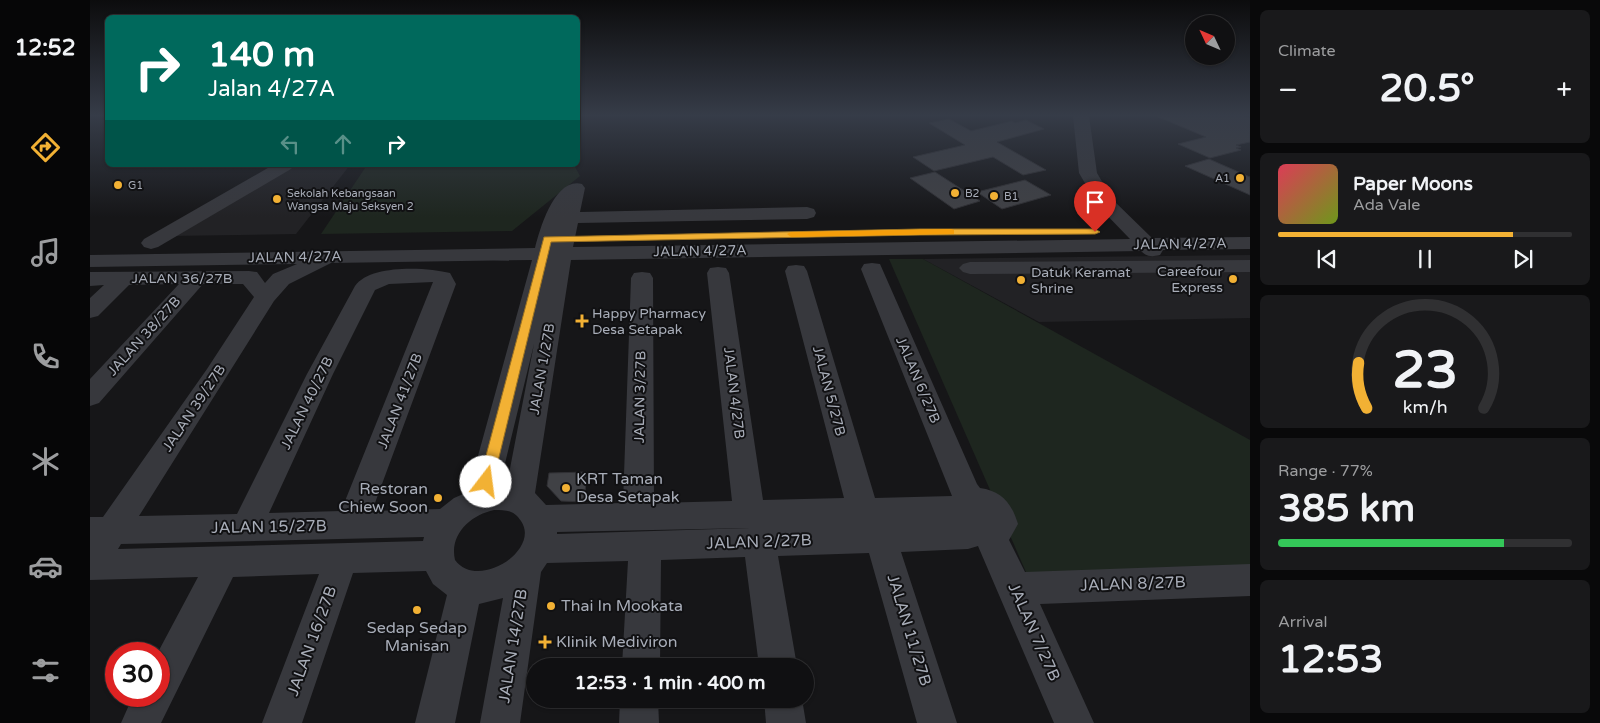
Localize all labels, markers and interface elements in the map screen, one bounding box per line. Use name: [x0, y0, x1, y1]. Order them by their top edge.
north arrow: [1185, 15, 1235, 65]
map controls: [1185, 15, 1235, 65]
text: 140 m: [208, 34, 315, 76]
text: 12:52: [15, 35, 75, 61]
icon: right: [125, 35, 190, 100]
text: Climate: [1278, 41, 1336, 61]
text: 20.5°: [1380, 66, 1475, 112]
text: −: [1278, 73, 1298, 107]
text: +: [1556, 73, 1572, 107]
text: Jalan 4/27A: [208, 76, 335, 102]
icon: directions: [28, 130, 63, 165]
icon: left: [276, 130, 304, 158]
icon: ahead: [329, 130, 357, 158]
icon: right: [382, 130, 410, 158]
place label: A1: [1215, 172, 1230, 185]
marker: A1: [1234, 172, 1246, 184]
text: Paper Moons: [1353, 173, 1473, 195]
marker: G1: [112, 179, 124, 191]
place label: G1: [128, 179, 143, 192]
pin: [1074, 181, 1116, 232]
place label: Sekolah Kebangsaan Wangsa Maju Seksyen 2: [287, 187, 414, 213]
marker: B2: [949, 187, 961, 199]
place label: B2: [965, 187, 980, 200]
icon: arrive: [1081, 188, 1109, 216]
marker: B1: [988, 190, 1000, 202]
place label: B1: [1004, 190, 1019, 203]
marker: Sekolah Kebangsaan Wangsa Maju Seksyen 2: [271, 193, 283, 205]
text: Ada Vale: [1353, 195, 1420, 215]
icon: music: [28, 235, 63, 270]
street label: JALAN 4/27A: [1133, 235, 1227, 253]
street label: JALAN 4/27A: [653, 242, 747, 260]
icon: previous: [1313, 245, 1341, 273]
icon: pause: [1411, 245, 1439, 273]
icon: next: [1509, 245, 1537, 273]
street label: JALAN 4/27A: [248, 248, 342, 266]
place label: Careefour Express: [1157, 263, 1224, 296]
place label: Datuk Keramat Shrine: [1031, 264, 1131, 297]
street label: JALAN 36/27B: [131, 270, 233, 287]
marker: Careefour Express: [1227, 273, 1239, 285]
marker: Datuk Keramat Shrine: [1015, 274, 1027, 286]
street label: JALAN 38/27B: [104, 293, 184, 379]
place label: Happy Pharmacy Desa Setapak: [592, 305, 706, 338]
marker: Happy Pharmacy Desa Setapak: [576, 315, 588, 327]
street label: JALAN 1/27B: [526, 322, 558, 416]
street label: JALAN 6/27B: [892, 334, 944, 426]
icon: phone: [28, 339, 63, 374]
text: 23: [1392, 339, 1458, 402]
street label: JALAN 5/27B: [809, 344, 849, 438]
street label: JALAN 4/27B: [720, 346, 748, 440]
street label: JALAN 41/27B: [374, 351, 426, 451]
street label: JALAN 3/27B: [631, 351, 649, 443]
street label: JALAN 40/27B: [277, 354, 337, 452]
street label: JALAN 39/27B: [159, 361, 229, 455]
text: km/h: [1403, 397, 1447, 418]
icon: climate: [28, 444, 63, 479]
position arrow: [459, 455, 511, 507]
text: Range · 77%: [1278, 461, 1373, 481]
place label: KRT Taman Desa Setapak: [576, 469, 680, 507]
place label: Restoran Chiew Soon: [338, 479, 428, 517]
marker: KRT Taman Desa Setapak: [560, 482, 572, 494]
text: 385 km: [1278, 486, 1415, 532]
marker: Restoran Chiew Soon: [432, 492, 444, 504]
street label: JALAN 15/27B: [211, 516, 327, 538]
street label: JALAN 2/27B: [706, 530, 812, 554]
icon: car: [28, 549, 63, 584]
street label: JALAN 11/27B: [883, 572, 935, 688]
street label: JALAN 8/27B: [1080, 572, 1186, 596]
street label: JALAN 7/27B: [1003, 580, 1065, 684]
street label: JALAN 16/27B: [283, 583, 341, 699]
street label: JALAN 14/27B: [494, 587, 532, 705]
place label: Thai In Mookata: [561, 596, 683, 616]
marker: Thai In Mookata: [545, 600, 557, 612]
marker: Sedap Sedap Manisan: [411, 604, 423, 616]
text: Arrival: [1278, 612, 1327, 632]
place label: Sedap Sedap Manisan: [367, 618, 467, 656]
place label: Klinik Mediviron: [556, 632, 678, 652]
marker: Klinik Mediviron: [538, 635, 552, 649]
text: 12:53: [1278, 637, 1383, 683]
speed limit sign: 30: [105, 642, 170, 707]
icon: filters: [28, 653, 63, 688]
text: 12:53 · 1 min · 400 m: [574, 672, 766, 694]

